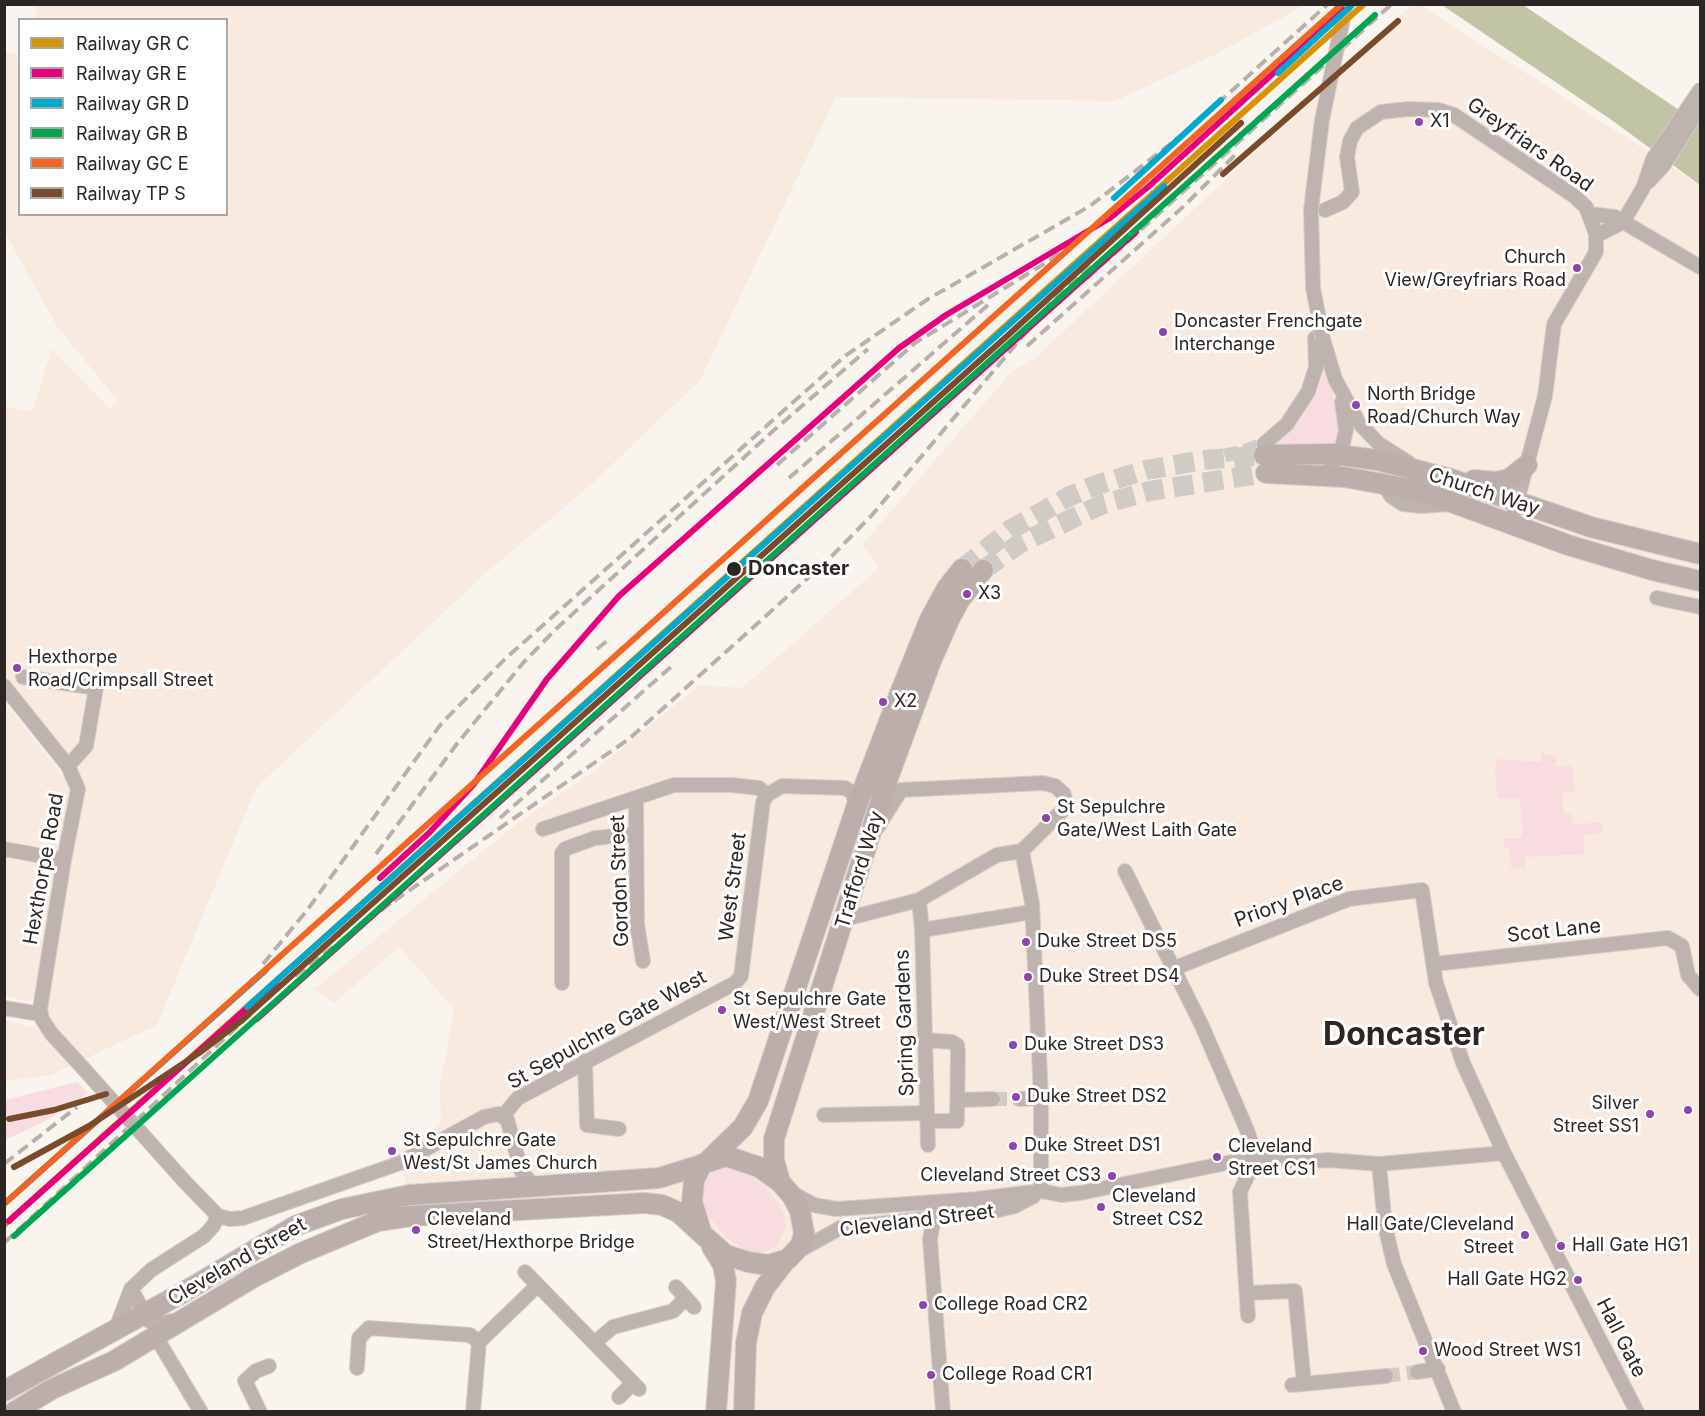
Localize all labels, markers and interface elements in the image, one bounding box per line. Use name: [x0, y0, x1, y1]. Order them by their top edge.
legend: [18, 18, 228, 216]
text: Railway GR C: [76, 33, 189, 54]
text: Railway GR E: [76, 63, 187, 84]
text: Railway GR D: [76, 93, 189, 114]
street label: Greyfriars Road: [1462, 93, 1598, 197]
place label: X1: [1430, 111, 1450, 133]
marker: X1: [1413, 116, 1425, 128]
text: Railway GR B: [76, 123, 188, 144]
text: Railway GC E: [76, 153, 189, 174]
text: Railway TP S: [76, 183, 186, 204]
place label: Church View/Greyfriars Road: [1384, 247, 1566, 290]
marker: Church View/Greyfriars Road: [1571, 262, 1583, 274]
place label: Doncaster Frenchgate Interchange: [1174, 311, 1363, 354]
marker: Doncaster Frenchgate Interchange: [1157, 326, 1169, 338]
place label: North Bridge Road/Church Way: [1367, 384, 1521, 426]
marker: North Bridge Road/Church Way: [1350, 399, 1362, 411]
street label: Church Way: [1426, 463, 1542, 521]
place label: Doncaster: [748, 557, 849, 581]
marker: Doncaster: [725, 560, 743, 578]
place label: X3: [978, 583, 1001, 605]
marker: X3: [961, 588, 973, 600]
place label: Hexthorpe Road/Crimpsall Street: [28, 647, 213, 690]
marker: Hexthorpe Road/Crimpsall Street: [11, 662, 23, 674]
place label: X2: [894, 691, 917, 713]
marker: X2: [877, 696, 889, 708]
street label: Hexthorpe Road: [19, 791, 69, 947]
place label: St Sepulchre Gate/West Laith Gate: [1057, 797, 1237, 840]
street label: Trafford Way: [831, 808, 889, 932]
marker: St Sepulchre Gate/West Laith Gate: [1040, 812, 1052, 824]
street label: Gordon Street: [606, 815, 634, 947]
street label: West Street: [714, 831, 752, 943]
street label: Priory Place: [1231, 871, 1347, 933]
street label: Scot Lane: [1506, 914, 1602, 948]
place label: Duke Street DS5: [1037, 931, 1177, 953]
marker: Duke Street DS5: [1020, 936, 1032, 948]
street label: Spring Gardens: [890, 949, 920, 1097]
street label: St Sepulchre Gate West: [503, 965, 711, 1095]
place label: Duke Street DS4: [1039, 966, 1180, 988]
marker: Duke Street DS4: [1022, 971, 1034, 983]
place label: St Sepulchre Gate West/West Street: [733, 989, 886, 1032]
marker: St Sepulchre Gate West/West Street: [716, 1004, 728, 1016]
district label: Doncaster: [1323, 1016, 1485, 1054]
place label: Duke Street DS3: [1024, 1034, 1164, 1056]
marker: Duke Street DS3: [1007, 1039, 1019, 1051]
place label: Duke Street DS2: [1027, 1086, 1167, 1108]
marker: Duke Street DS2: [1010, 1091, 1022, 1103]
place label: Silver Street SS1: [1553, 1093, 1639, 1136]
unlabelled marker: [1682, 1104, 1694, 1116]
marker: Silver Street SS1: [1644, 1108, 1656, 1120]
place label: St Sepulchre Gate West/St James Church: [403, 1130, 598, 1172]
place label: Duke Street DS1: [1024, 1135, 1160, 1157]
place label: Cleveland Street CS1: [1228, 1136, 1316, 1178]
marker: Duke Street DS1: [1007, 1140, 1019, 1152]
marker: St Sepulchre Gate West/St James Church: [386, 1145, 398, 1157]
marker: Cleveland Street CS1: [1211, 1151, 1223, 1163]
place label: Cleveland Street CS3: [920, 1165, 1101, 1187]
marker: Cleveland Street CS3: [1106, 1170, 1118, 1182]
place label: Cleveland Street CS2: [1112, 1186, 1204, 1228]
street label: Cleveland Street: [838, 1200, 996, 1242]
marker: Cleveland Street CS2: [1095, 1201, 1107, 1213]
place label: Cleveland Street/Hexthorpe Bridge: [427, 1209, 635, 1252]
street label: Cleveland Street: [164, 1213, 310, 1311]
place label: Hall Gate/Cleveland Street: [1346, 1214, 1514, 1256]
marker: Cleveland Street/Hexthorpe Bridge: [410, 1224, 422, 1236]
marker: Hall Gate/Cleveland Street: [1519, 1229, 1531, 1241]
place label: Hall Gate HG1: [1572, 1235, 1688, 1257]
marker: Hall Gate HG1: [1555, 1240, 1567, 1252]
place label: Hall Gate HG2: [1447, 1269, 1567, 1291]
marker: Hall Gate HG2: [1572, 1274, 1584, 1286]
place label: College Road CR2: [934, 1294, 1088, 1316]
street label: Hall Gate: [1591, 1294, 1651, 1382]
marker: College Road CR2: [917, 1299, 929, 1311]
place label: Wood Street WS1: [1434, 1340, 1581, 1362]
marker: Wood Street WS1: [1417, 1345, 1429, 1357]
place label: College Road CR1: [942, 1364, 1092, 1386]
marker: College Road CR1: [925, 1369, 937, 1381]

